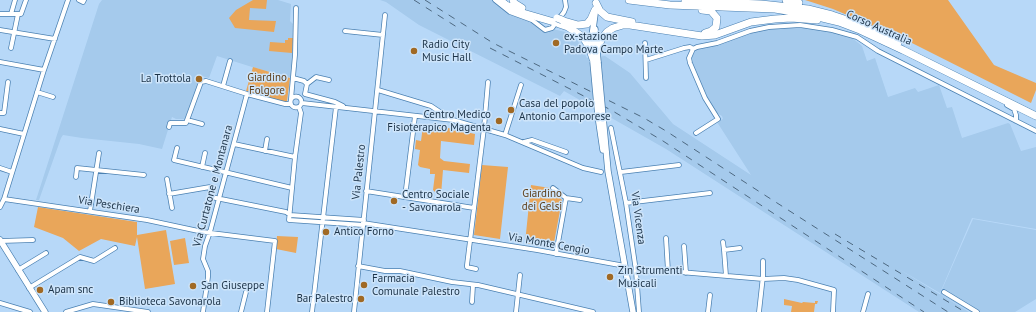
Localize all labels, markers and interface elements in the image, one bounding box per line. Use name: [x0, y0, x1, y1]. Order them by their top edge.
street label: Corso Australia: [844, 8, 914, 48]
place label: ex-stazione Padova Campo Marte: [564, 30, 663, 56]
place label: Radio City Music Hall: [422, 38, 471, 64]
marker: ex-stazione Padova Campo Marte: [551, 38, 561, 48]
marker: Radio City Music Hall: [409, 46, 419, 56]
park label: Giardino Folgore: [247, 71, 287, 97]
place label: La Trottola: [141, 72, 191, 86]
marker: La Trottola: [194, 74, 204, 84]
place label: Casa del popolo Antonio Camporese: [519, 97, 611, 123]
marker: Casa del popolo Antonio Camporese: [506, 105, 516, 115]
place label: Centro Medico Fisioterapico Magenta: [387, 108, 491, 134]
marker: Centro Medico Fisioterapico Magenta: [494, 116, 504, 126]
street label: Via Curtatone e Montanara: [190, 123, 236, 249]
street label: Via Palestro: [350, 144, 368, 200]
park label: Giardino dei Gelsi: [522, 187, 562, 213]
place label: Centro Sociale - Savonarola: [402, 188, 470, 214]
street label: Via Vicenza: [628, 191, 648, 245]
street label: Via Peschiera: [77, 194, 141, 216]
marker: Centro Sociale - Savonarola: [389, 196, 399, 206]
place label: Antico Forno: [334, 225, 394, 239]
marker: Antico Forno: [321, 227, 331, 237]
street label: Via Monte Cengio: [507, 230, 591, 258]
place label: Zin Strumenti Musicali: [618, 264, 682, 290]
place label: Farmacia Comunale Palestro: [372, 272, 460, 298]
marker: Zin Strumenti Musicali: [605, 272, 615, 282]
place label: San Giuseppe: [201, 279, 265, 293]
marker: Farmacia Comunale Palestro: [359, 280, 369, 290]
marker: San Giuseppe: [188, 281, 198, 291]
place label: Apam snc: [48, 283, 93, 297]
marker: Apam snc: [35, 285, 45, 295]
place label: Bar Palestro: [296, 292, 353, 306]
marker: Bar Palestro: [356, 294, 366, 304]
place label: Biblioteca Savonarola: [119, 295, 221, 309]
marker: Biblioteca Savonarola: [106, 297, 116, 307]

